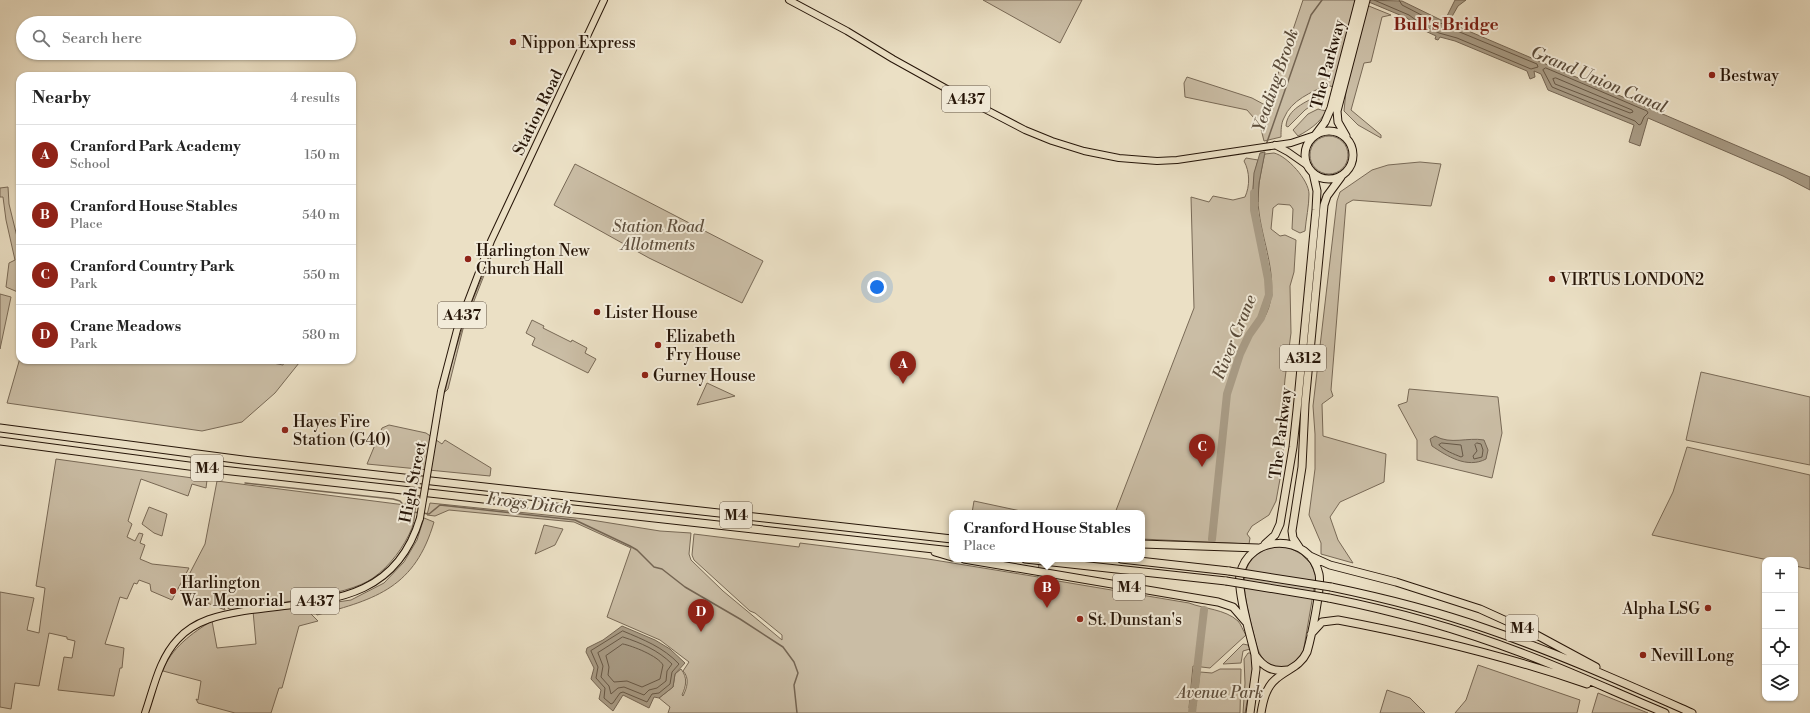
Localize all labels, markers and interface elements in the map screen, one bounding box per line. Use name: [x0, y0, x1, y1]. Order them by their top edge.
district label: Bull's Bridge: [1393, 14, 1499, 36]
search box: [16, 16, 356, 60]
street label: The Parkway: [1306, 17, 1350, 111]
water label: Yeading Brook: [1248, 26, 1304, 135]
icon: search: [30, 27, 52, 49]
text: Search here: [62, 29, 142, 48]
place label: Nippon Express: [521, 33, 636, 53]
marker: Nippon Express: [508, 37, 518, 47]
water label: Grand Union Canal: [1527, 41, 1671, 119]
street label: Station Road: [509, 66, 567, 159]
place label: Bestway: [1719, 66, 1779, 86]
marker: Bestway: [1707, 70, 1717, 80]
road number: A437: [942, 86, 990, 112]
text: Nearby: [32, 87, 91, 109]
text: 4 results: [290, 90, 340, 106]
text: Cranford Park Academy: [70, 137, 241, 156]
text: A: [40, 147, 50, 163]
text: 150 m: [305, 147, 340, 163]
text: School: [70, 156, 110, 172]
text: Cranford House Stables: [70, 197, 238, 216]
text: B: [40, 207, 50, 223]
text: 540 m: [302, 207, 340, 223]
text: Place: [70, 216, 102, 232]
park label: Station Road Allotments: [612, 217, 705, 255]
place label: Harlington New Church Hall: [476, 241, 590, 279]
marker: Harlington New Church Hall: [463, 254, 473, 264]
text: Cranford Country Park: [70, 257, 234, 276]
text: C: [40, 267, 50, 283]
text: 550 m: [303, 267, 340, 283]
place label: VIRTUS LONDON2: [1559, 270, 1704, 290]
marker: VIRTUS LONDON2: [1547, 274, 1557, 284]
text: Park: [70, 276, 97, 292]
your location: [867, 277, 887, 297]
water label: River Crane: [1208, 292, 1262, 384]
road number: A437: [438, 302, 486, 328]
place label: Lister House: [605, 303, 698, 323]
marker: Lister House: [592, 307, 602, 317]
text: Crane Meadows: [70, 317, 181, 336]
text: D: [40, 327, 50, 343]
text: 580 m: [302, 327, 340, 343]
place label: Elizabeth Fry House: [666, 327, 741, 365]
text: Park: [70, 336, 97, 352]
marker: Elizabeth Fry House: [653, 340, 663, 350]
road number: A312: [1280, 345, 1326, 371]
pin: A: [890, 351, 916, 384]
place label: Gurney House: [653, 366, 756, 386]
marker: Gurney House: [640, 370, 650, 380]
street label: The Parkway: [1265, 386, 1297, 480]
place label: Hayes Fire Station (G40): [293, 412, 391, 450]
marker: Hayes Fire Station (G40): [280, 425, 290, 435]
pin: C: [1189, 434, 1215, 467]
street label: High Street: [395, 439, 431, 525]
road number: M4: [191, 455, 223, 481]
water label: Frogs Ditch: [485, 488, 573, 520]
road number: M4: [720, 502, 752, 528]
popup: [949, 510, 1145, 562]
text: Cranford House Stables: [963, 519, 1131, 538]
text: Place: [963, 538, 996, 554]
map controls: [1762, 557, 1798, 701]
button: +: [1762, 557, 1798, 593]
place label: Harlington War Memorial: [180, 573, 284, 611]
road number: M4: [1113, 574, 1145, 600]
pin: B: [1034, 575, 1060, 608]
marker: Harlington War Memorial: [168, 586, 178, 596]
road number: A437: [291, 588, 339, 614]
button: −: [1762, 593, 1798, 629]
pin: D: [688, 599, 714, 632]
place label: Alpha LSG: [1622, 599, 1700, 619]
marker: Alpha LSG: [1703, 603, 1713, 613]
place label: St. Dunstan's: [1088, 610, 1182, 630]
marker: St. Dunstan's: [1075, 614, 1085, 624]
road number: M4: [1506, 615, 1538, 641]
button: locate: [1762, 629, 1798, 665]
place label: Nevill Long: [1651, 646, 1735, 666]
marker: Nevill Long: [1638, 650, 1648, 660]
button: layers: [1762, 665, 1798, 701]
park label: Avenue Park: [1175, 683, 1263, 703]

